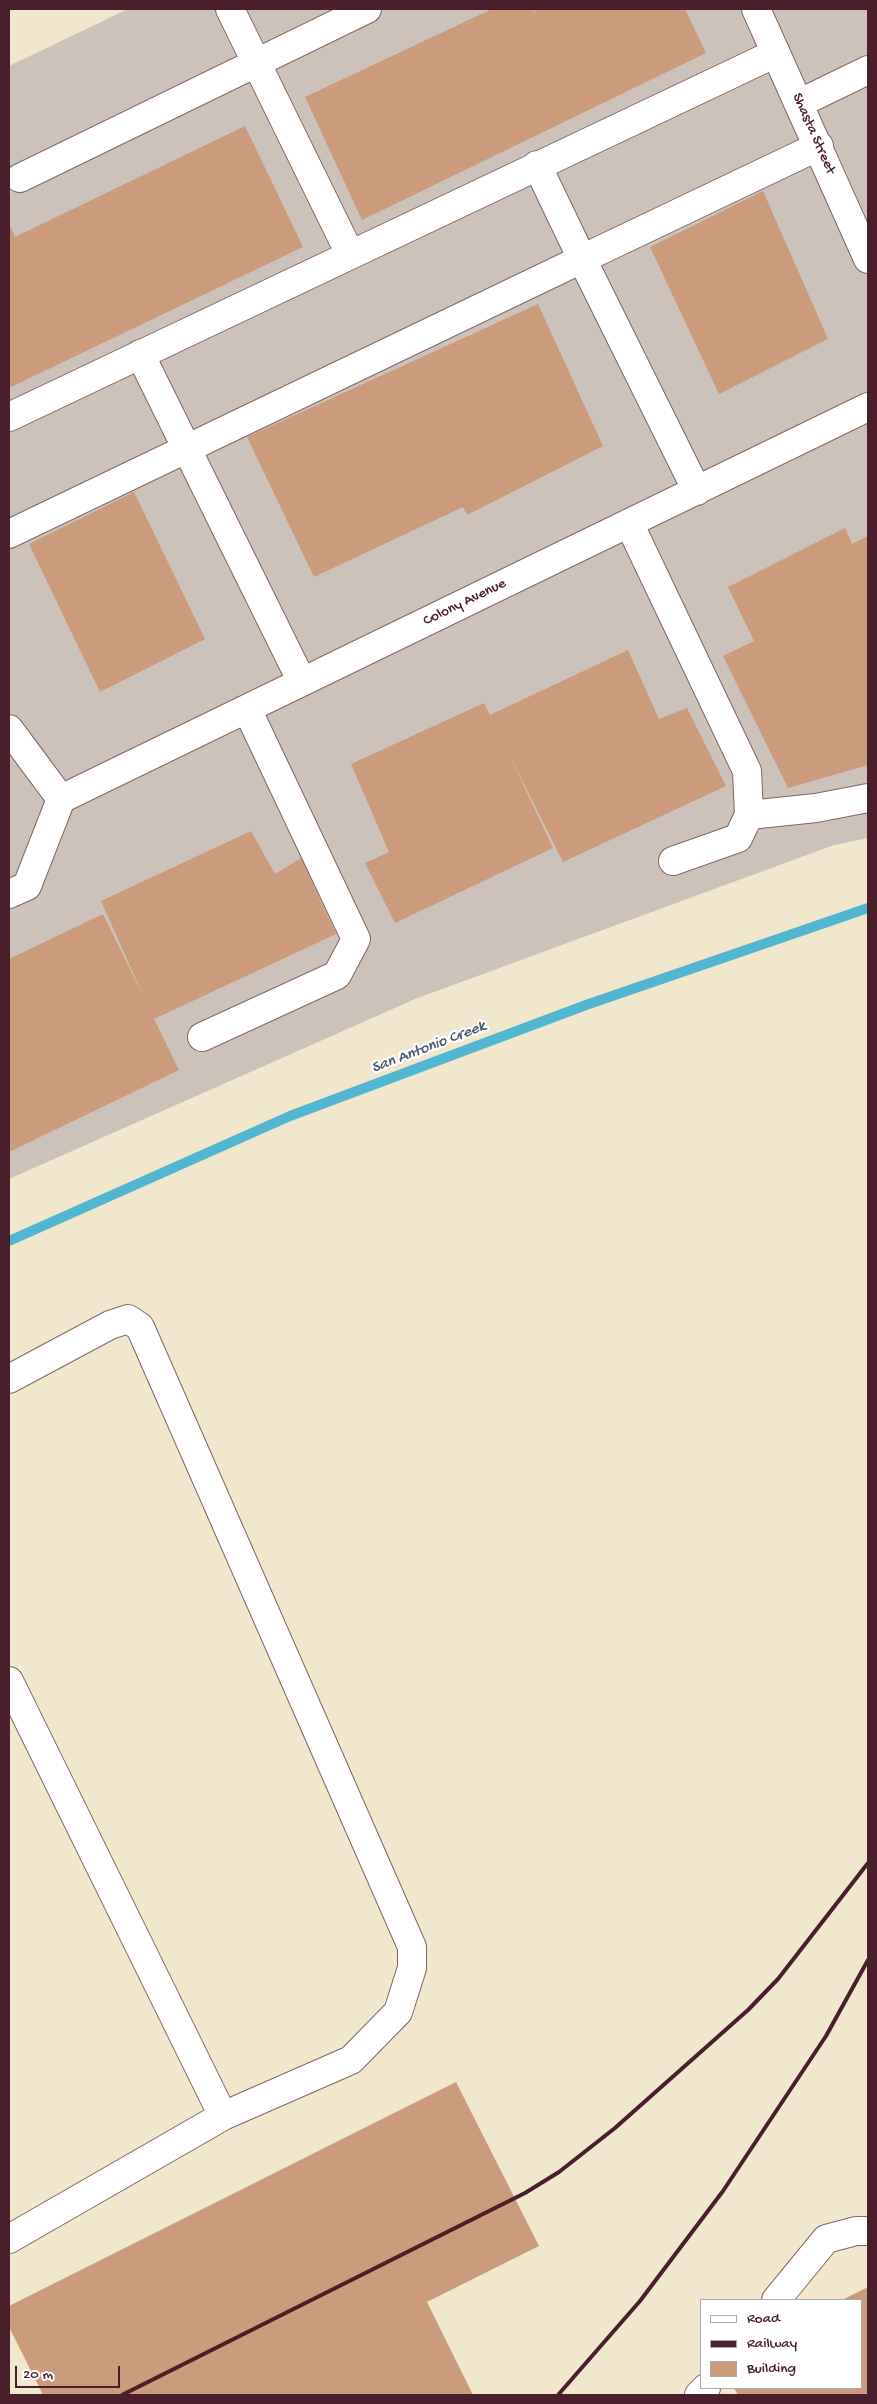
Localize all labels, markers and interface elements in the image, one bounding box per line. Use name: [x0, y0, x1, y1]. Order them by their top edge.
street label: Shasta Street: [787, 91, 839, 177]
street label: Colony Avenue: [421, 575, 509, 631]
water label: San Antonio Creek: [369, 1017, 489, 1079]
legend: [700, 2299, 862, 2389]
text: Road: [747, 2310, 780, 2328]
text: Railway: [747, 2335, 797, 2353]
scale bar: [18, 2356, 122, 2388]
text: Building: [747, 2360, 796, 2378]
text: 20 m: [23, 2366, 53, 2384]

